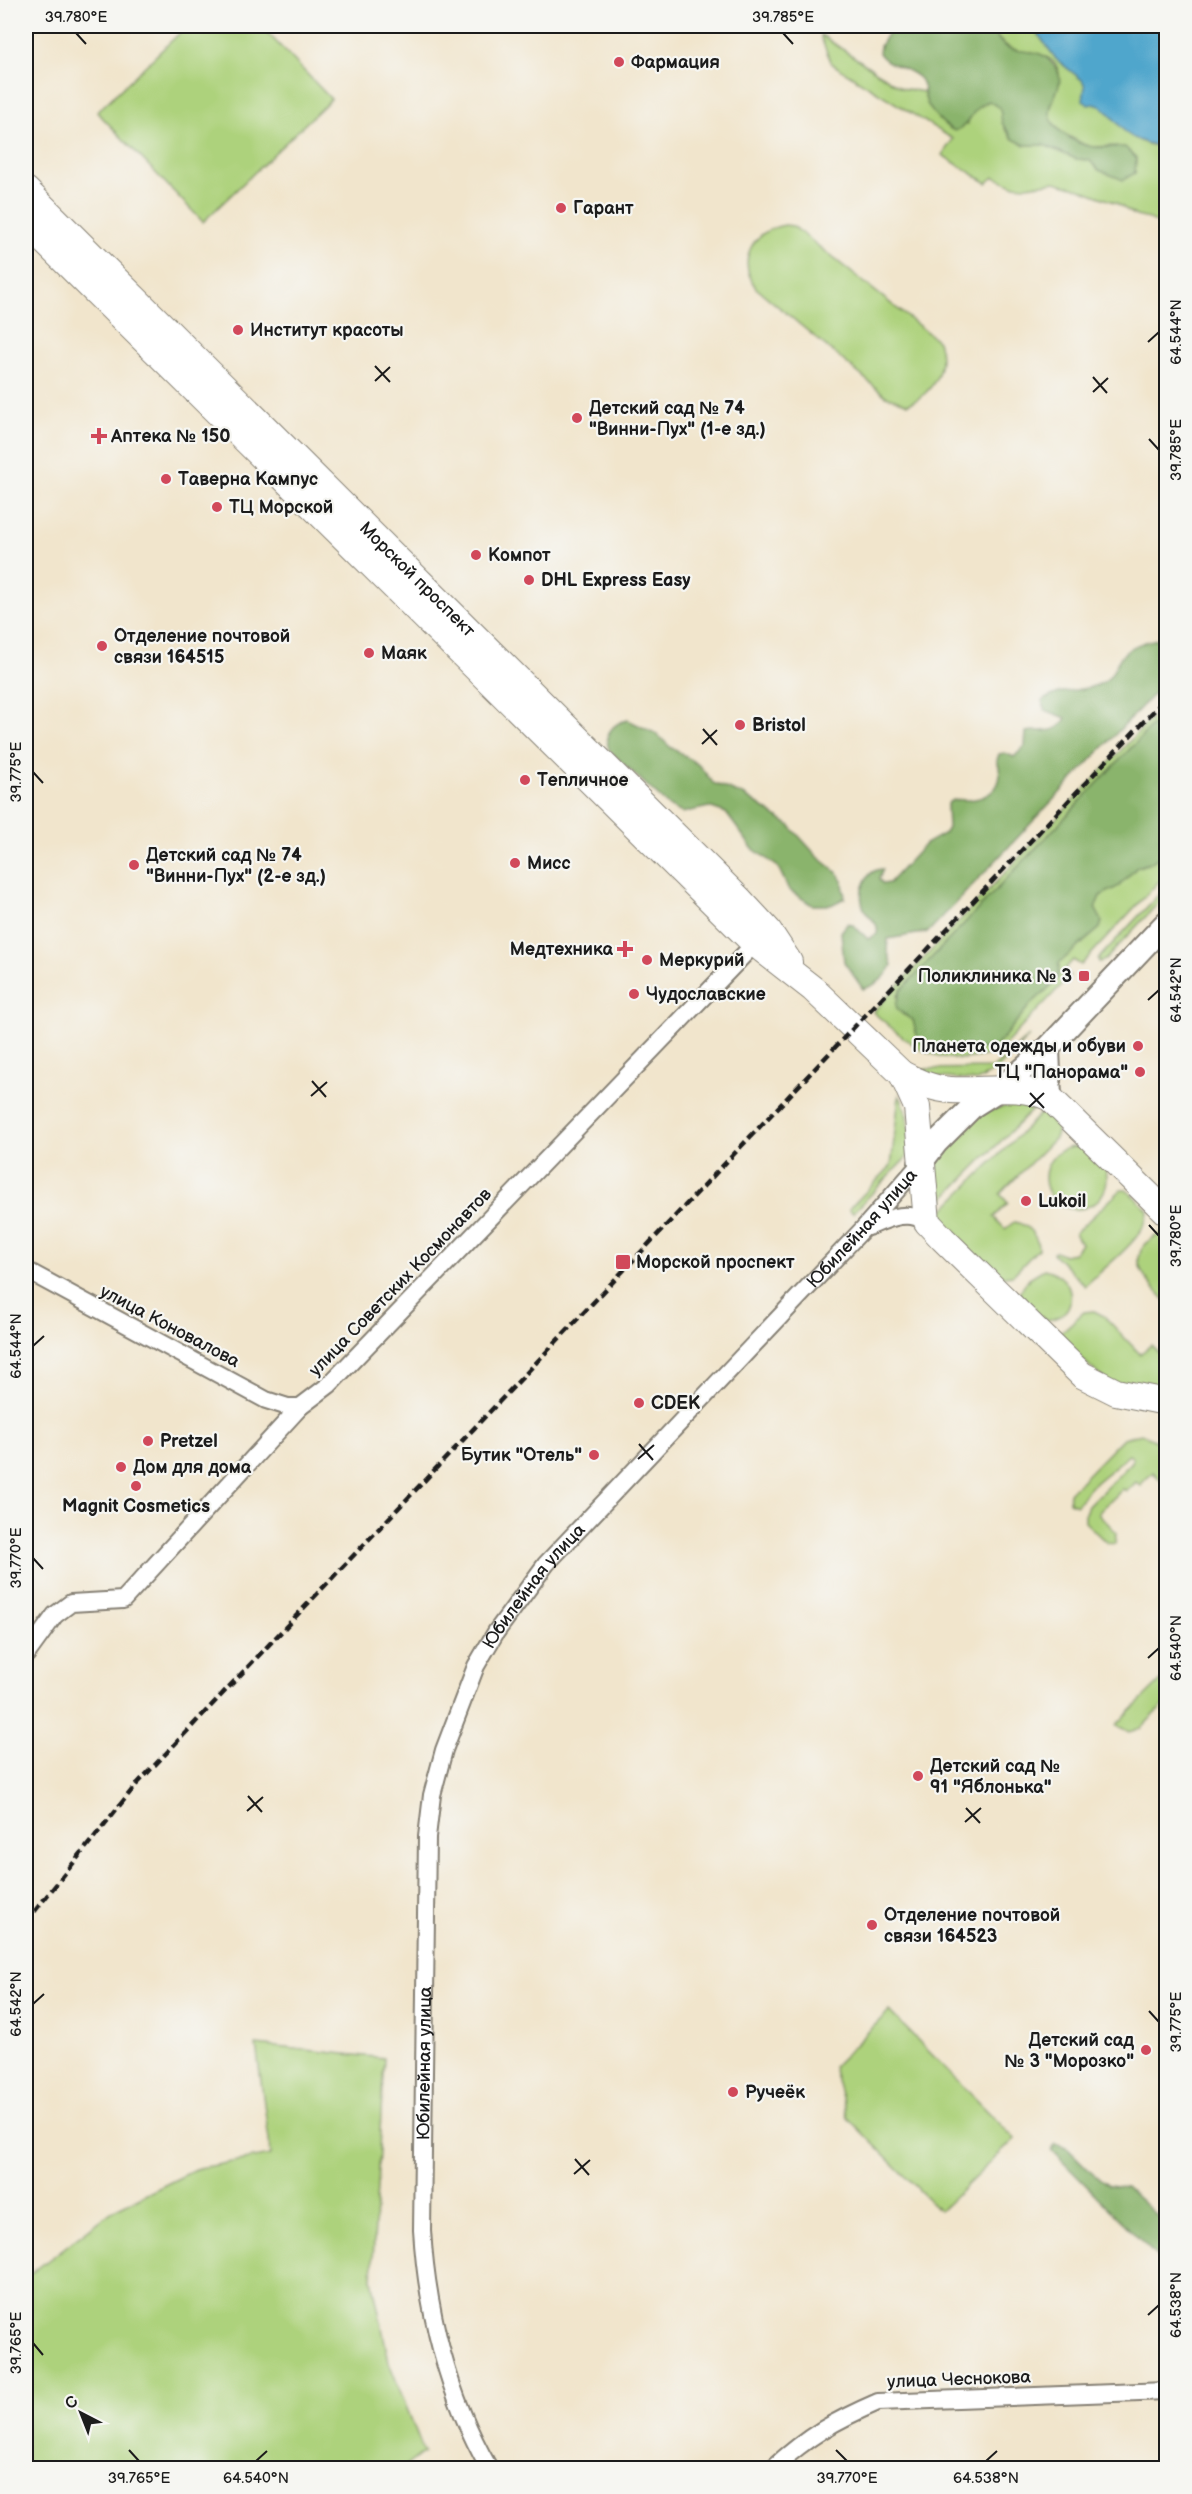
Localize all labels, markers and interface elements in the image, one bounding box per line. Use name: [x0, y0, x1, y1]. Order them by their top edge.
text: 39.780°E: [45, 8, 107, 27]
text: 39.785°E: [752, 8, 814, 27]
place label: Фармация: [631, 52, 720, 73]
marker: Фармация: [612, 55, 626, 69]
place label: Гарант: [573, 198, 634, 219]
marker: Гарант: [554, 201, 568, 215]
text: 64.544°N: [1167, 299, 1186, 365]
place label: Институт красоты: [250, 320, 404, 341]
marker: Институт красоты: [231, 323, 245, 337]
place label: Детский сад № 74 "Винни-Пух" (1-е зд.): [589, 398, 766, 440]
marker: Детский сад № 74 "Винни-Пух" (1-е зд.): [570, 411, 584, 425]
text: 39.785°E: [1167, 419, 1186, 481]
place label: Аптека № 150: [110, 426, 230, 447]
marker: Аптека № 150: [92, 429, 106, 443]
place label: Таверна Кампус: [178, 469, 318, 490]
marker: Таверна Кампус: [159, 472, 173, 486]
place label: ТЦ Морской: [229, 497, 333, 518]
marker: ТЦ Морской: [210, 500, 224, 514]
street label: Морской проспект: [355, 518, 480, 642]
place label: Компот: [488, 545, 551, 566]
marker: Компот: [469, 548, 483, 562]
place label: DHL Express Easy: [541, 570, 691, 591]
marker: DHL Express Easy: [522, 573, 536, 587]
place label: Отделение почтовой связи 164515: [114, 626, 290, 668]
marker: Отделение почтовой связи 164515: [95, 639, 109, 653]
place label: Маяк: [381, 643, 427, 664]
marker: Маяк: [362, 646, 376, 660]
place label: Bristol: [752, 715, 806, 736]
marker: Bristol: [733, 718, 747, 732]
text: 39.775°E: [7, 742, 26, 802]
place label: Тепличное: [537, 770, 629, 791]
marker: Тепличное: [518, 773, 532, 787]
place label: Детский сад № 74 "Винни-Пух" (2-е зд.): [146, 845, 326, 887]
place label: Мисс: [527, 853, 571, 874]
marker: Мисс: [508, 856, 522, 870]
marker: Детский сад № 74 "Винни-Пух" (2-е зд.): [127, 858, 141, 872]
place label: Медтехника: [510, 939, 614, 960]
marker: Медтехника: [618, 942, 632, 956]
place label: Меркурий: [659, 950, 744, 971]
marker: Меркурий: [640, 953, 654, 967]
text: 64.542°N: [1167, 957, 1186, 1023]
place label: Поликлиника № 3: [918, 966, 1072, 987]
marker: Поликлиника № 3: [1077, 969, 1091, 983]
place label: Чудославские: [646, 984, 766, 1005]
marker: Чудославские: [627, 987, 641, 1001]
place label: Планета одежды и обуви: [912, 1036, 1126, 1057]
marker: Планета одежды и обуви: [1131, 1039, 1145, 1053]
place label: ТЦ "Панорама": [995, 1062, 1128, 1083]
marker: ТЦ "Панорама": [1133, 1065, 1147, 1079]
street label: Юбилейная улица: [803, 1164, 922, 1293]
street label: улица Советских Космонавтов: [305, 1184, 496, 1381]
place label: Lukoil: [1038, 1191, 1086, 1212]
marker: Lukoil: [1019, 1194, 1033, 1208]
text: 39.780°E: [1167, 1205, 1186, 1267]
place label: Морской проспект: [636, 1252, 795, 1273]
marker: Морской проспект: [614, 1253, 632, 1271]
street label: улица Коновалова: [96, 1281, 243, 1372]
text: 64.544°N: [7, 1313, 26, 1379]
place label: CDEK: [651, 1393, 700, 1414]
marker: CDEK: [632, 1396, 646, 1410]
place label: Pretzel: [160, 1431, 218, 1452]
marker: Pretzel: [141, 1434, 155, 1448]
place label: Бутик "Отель": [461, 1445, 582, 1466]
marker: Бутик "Отель": [587, 1448, 601, 1462]
place label: Дом для дома: [133, 1457, 252, 1478]
marker: Дом для дома: [114, 1460, 128, 1474]
marker: Magnit Cosmetics: [129, 1479, 143, 1493]
place label: Magnit Cosmetics: [62, 1496, 210, 1517]
street label: Юбилейная улица: [479, 1519, 590, 1653]
text: 39.770°E: [7, 1527, 26, 1589]
text: 64.540°N: [1167, 1615, 1186, 1681]
place label: Детский сад № 91 "Яблонька": [930, 1756, 1060, 1798]
marker: Детский сад № 91 "Яблонька": [911, 1769, 925, 1783]
place label: Отделение почтовой связи 164523: [884, 1905, 1060, 1947]
marker: Отделение почтовой связи 164523: [865, 1918, 879, 1932]
text: 64.542°N: [7, 1971, 26, 2037]
street label: Юбилейная улица: [413, 1986, 436, 2140]
text: 39.775°E: [1167, 1992, 1186, 2052]
place label: Детский сад № 3 "Морозко": [1005, 2030, 1134, 2072]
marker: Детский сад № 3 "Морозко": [1139, 2043, 1153, 2057]
place label: Ручеёк: [745, 2082, 805, 2103]
marker: Ручеёк: [726, 2085, 740, 2099]
text: 64.538°N: [1167, 2272, 1186, 2338]
text: 39.765°E: [7, 2312, 26, 2374]
street label: улица Чеснокова: [887, 2366, 1032, 2393]
north arrow: [51, 2383, 111, 2443]
text: С: [61, 2392, 82, 2414]
text: 39.765°E: [108, 2469, 170, 2488]
text: 64.540°N: [223, 2469, 289, 2488]
text: 39.770°E: [816, 2469, 878, 2488]
text: 64.538°N: [953, 2469, 1019, 2488]

